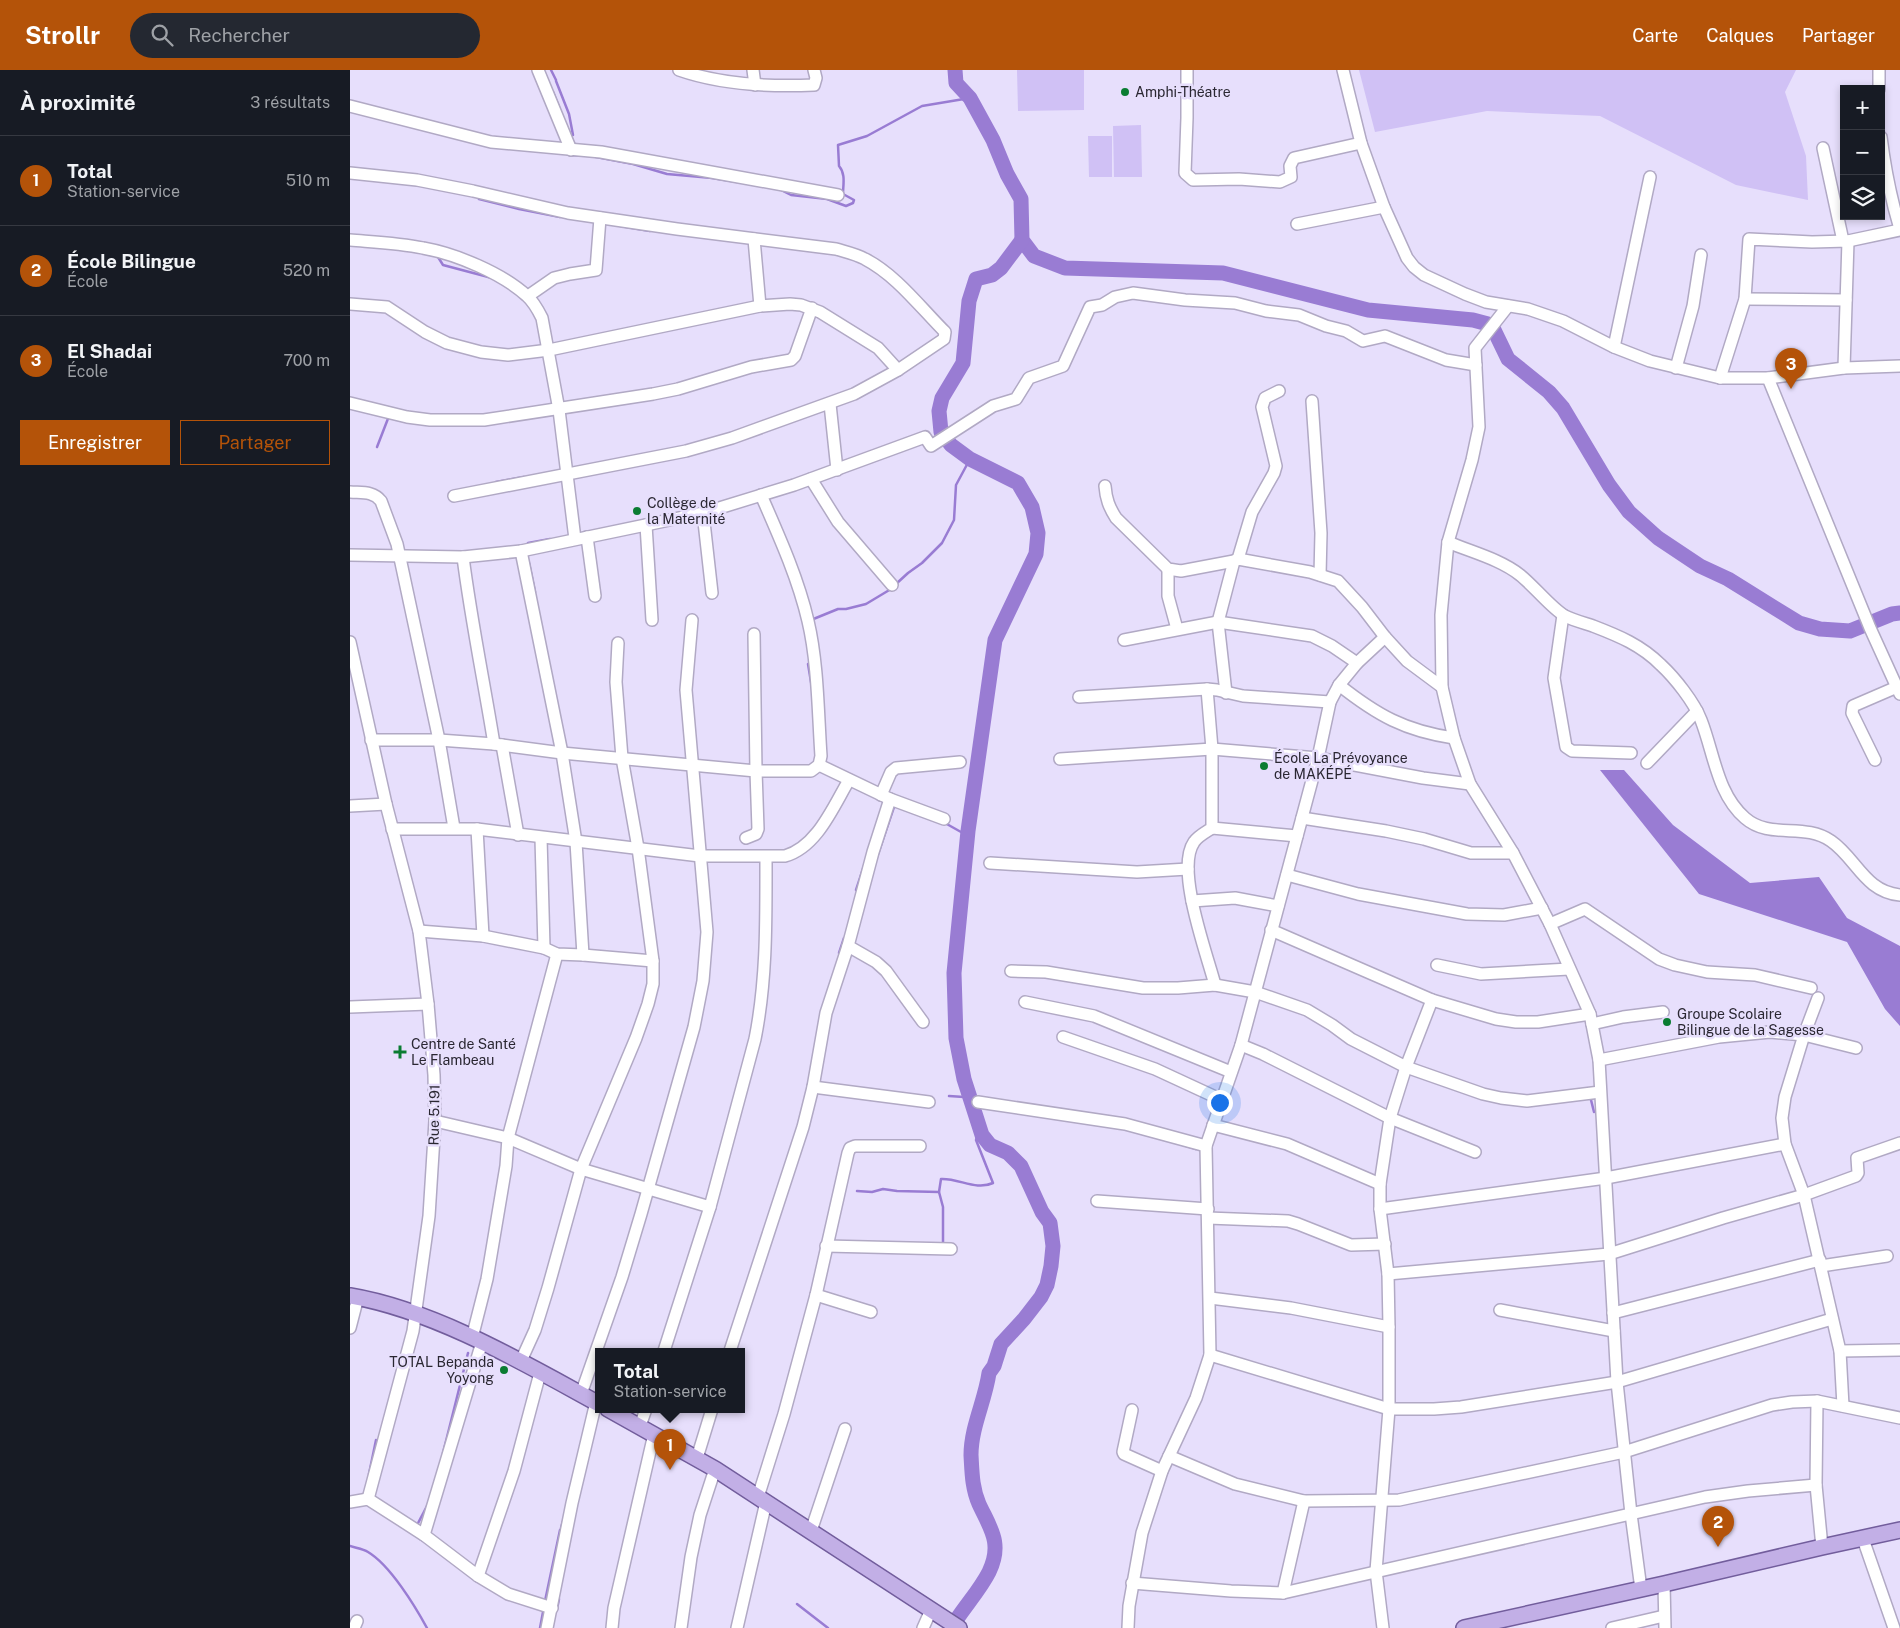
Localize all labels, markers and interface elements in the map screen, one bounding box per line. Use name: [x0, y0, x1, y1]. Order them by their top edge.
search box: [130, 13, 480, 58]
text: Strollr: [25, 21, 100, 49]
icon: search: [148, 21, 176, 49]
text: Rechercher: [188, 24, 290, 46]
text: Carte: [1632, 25, 1678, 46]
text: Calques: [1706, 25, 1774, 46]
text: Partager: [1802, 25, 1875, 46]
place label: Amphi-Théatre: [1135, 84, 1231, 100]
map controls: [1840, 85, 1885, 220]
button: +: [1840, 85, 1885, 130]
marker: Amphi-Théatre: [1119, 86, 1131, 98]
text: À proximité: [20, 90, 136, 115]
text: 3 résultats: [250, 93, 330, 112]
button: −: [1840, 130, 1885, 175]
text: Total: [67, 160, 113, 182]
text: 1: [33, 171, 39, 190]
text: 510 m: [286, 171, 330, 190]
button: layers: [1840, 175, 1885, 220]
text: Station-service: [67, 182, 180, 201]
text: École Bilingue: [67, 250, 196, 272]
text: 2: [31, 261, 41, 280]
text: 520 m: [283, 261, 330, 280]
text: École: [67, 272, 108, 291]
text: El Shadai: [67, 340, 152, 362]
pin: 3: [1775, 348, 1807, 389]
text: 3: [31, 351, 41, 370]
text: 700 m: [284, 351, 330, 370]
text: École: [67, 362, 108, 381]
button: Enregistrer: [20, 420, 170, 465]
button: Partager: [180, 420, 330, 465]
place label: Collège de la Maternité: [647, 495, 726, 527]
marker: Collège de la Maternité: [631, 505, 643, 517]
place label: École La Prévoyance de MAKÉPÉ: [1274, 749, 1408, 782]
marker: École La Prévoyance de MAKÉPÉ: [1258, 760, 1270, 772]
place label: Groupe Scolaire Bilingue de la Sagesse: [1677, 1006, 1824, 1038]
marker: Groupe Scolaire Bilingue de la Sagesse: [1661, 1016, 1673, 1028]
place label: Centre de Santé Le Flambeau: [411, 1036, 516, 1068]
marker: Centre de Santé Le Flambeau: [393, 1045, 407, 1059]
street label: Rue 5.191: [425, 1084, 443, 1146]
your location: [1207, 1090, 1233, 1116]
popup: [595, 1348, 745, 1413]
place label: TOTAL Bepanda Yoyong: [389, 1354, 494, 1386]
text: Total: [613, 1360, 659, 1382]
marker: TOTAL Bepanda Yoyong: [498, 1364, 510, 1376]
text: Station-service: [613, 1382, 727, 1401]
pin: 1: [654, 1429, 686, 1470]
pin: 2: [1702, 1506, 1734, 1547]

